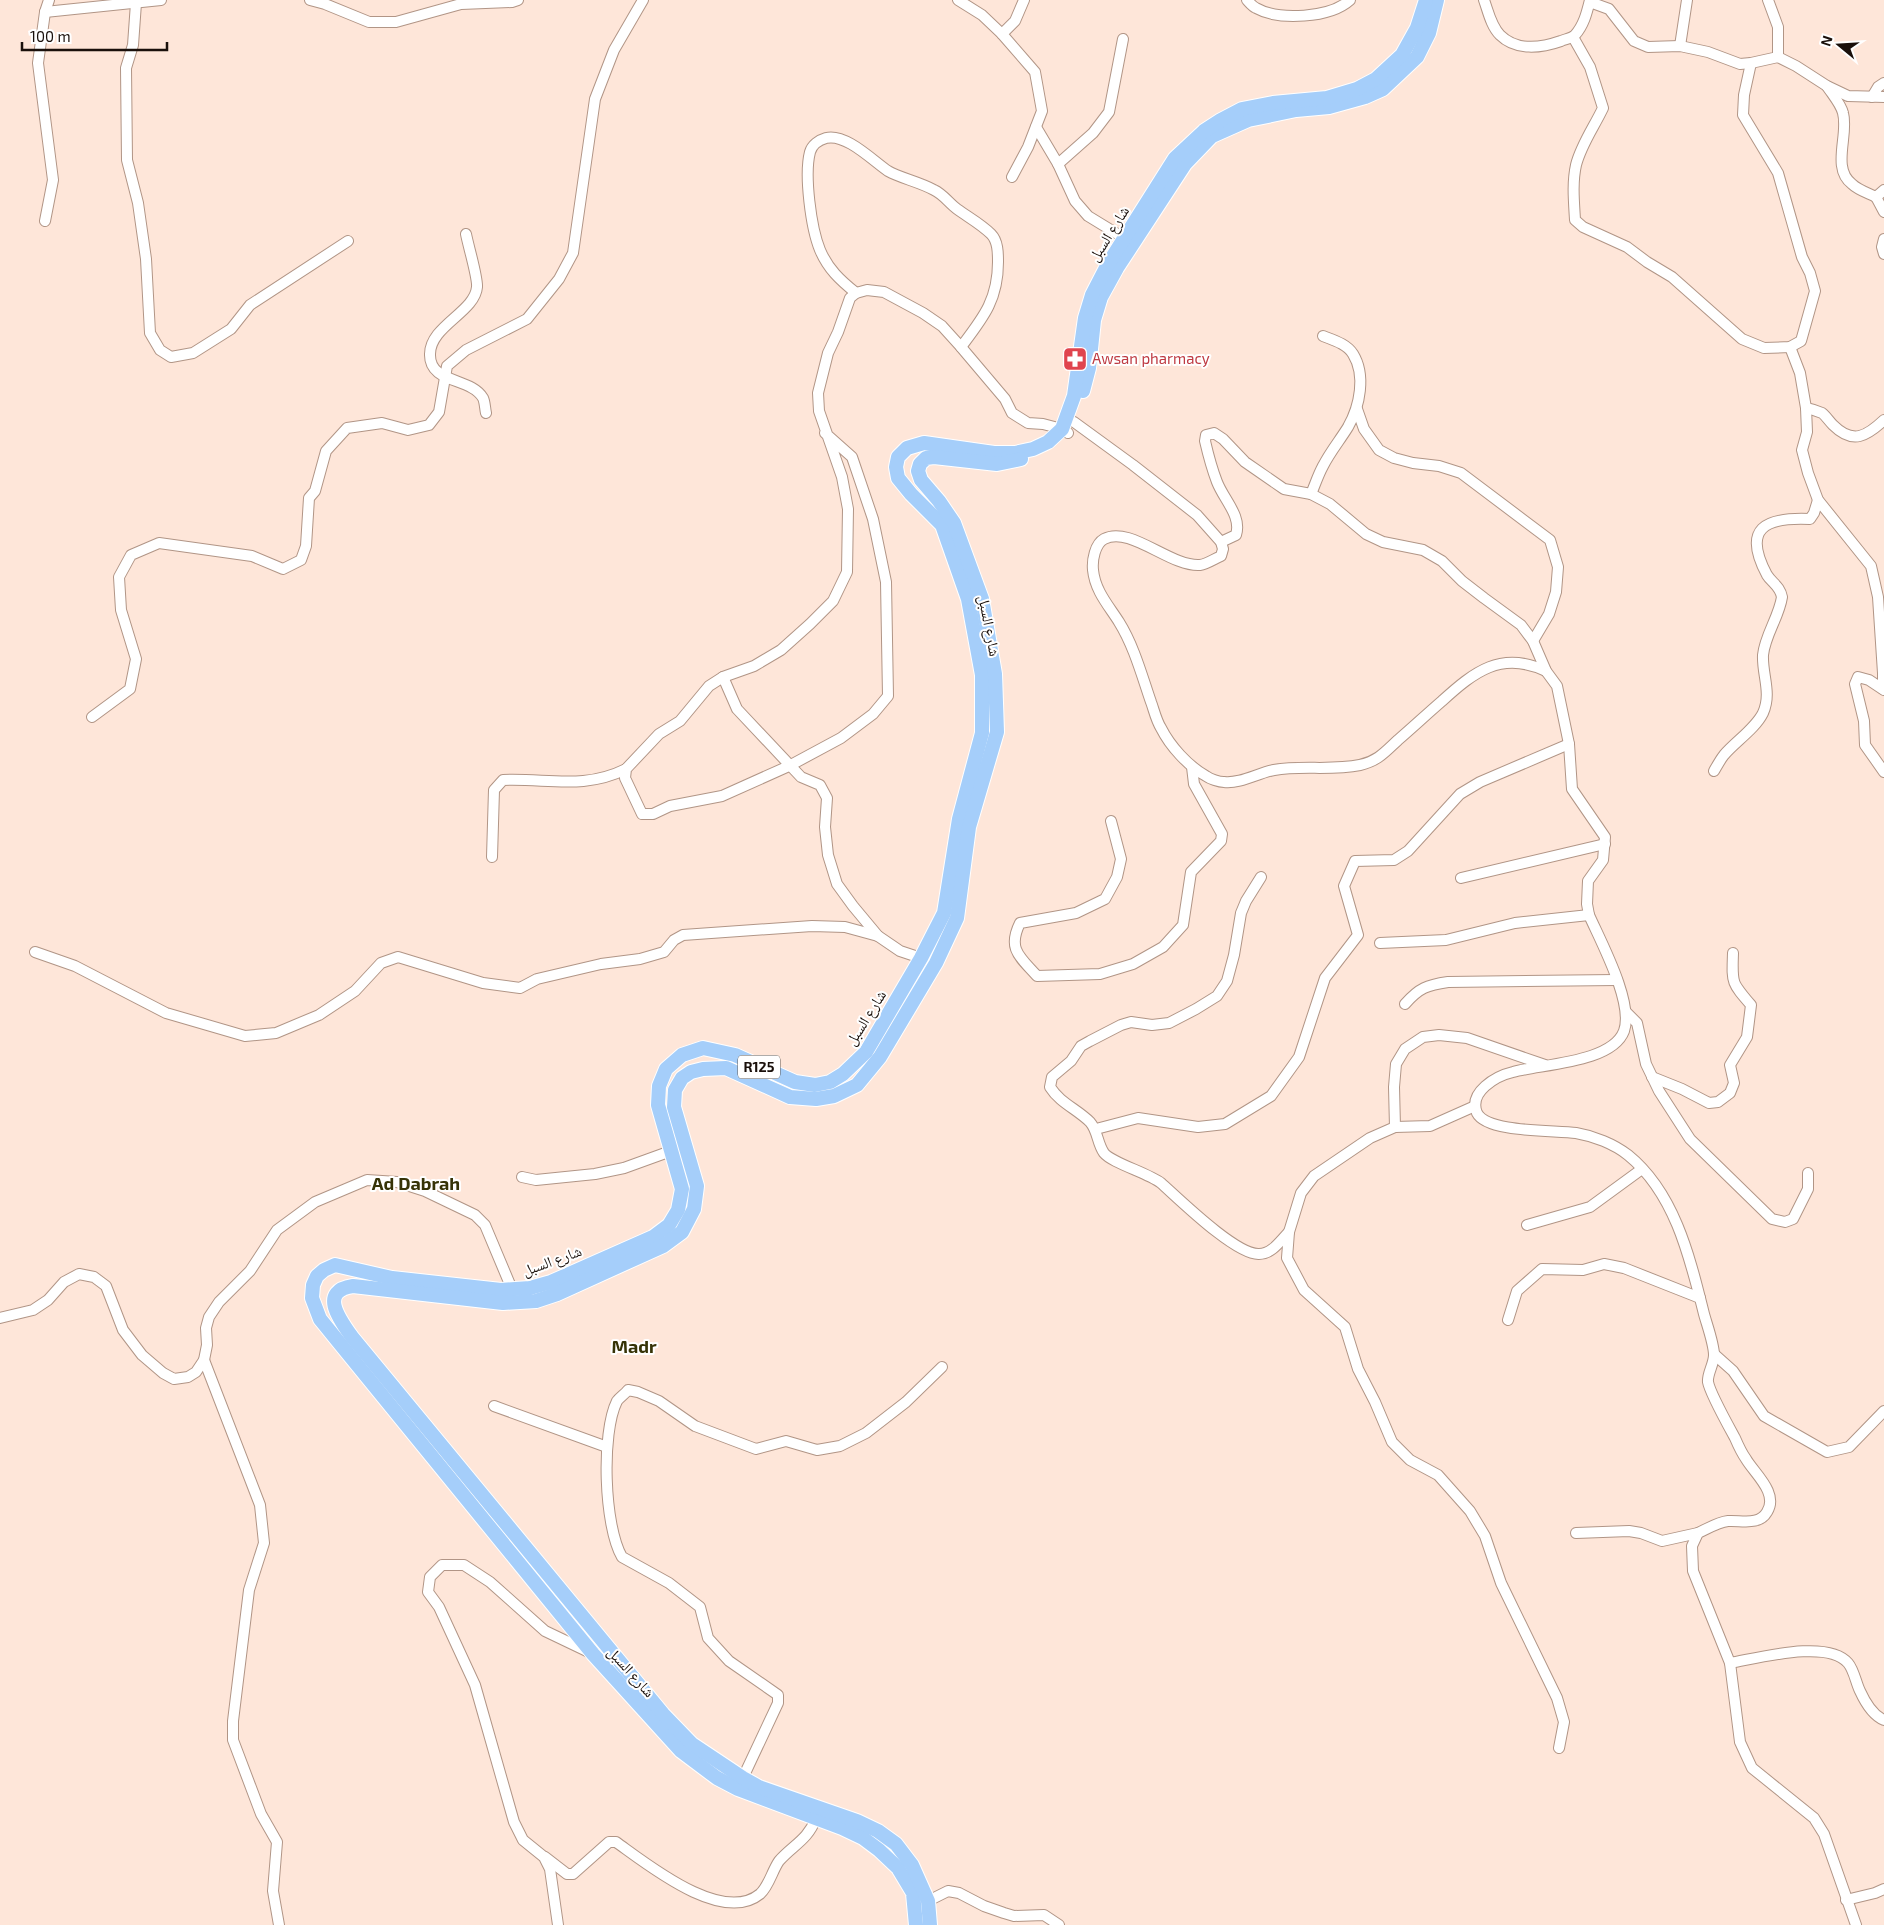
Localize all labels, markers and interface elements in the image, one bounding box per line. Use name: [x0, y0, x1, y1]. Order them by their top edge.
scale bar: [22, 20, 168, 52]
north arrow: [1814, 20, 1864, 70]
text: 100 m: [30, 27, 71, 45]
text: N: [1817, 33, 1836, 48]
street label: شارع السبل: [1084, 202, 1134, 266]
pharmacy icon: Awsan pharmacy: [1062, 346, 1088, 372]
place label: Awsan pharmacy: [1092, 349, 1210, 367]
street label: شارع السبل: [973, 594, 1005, 658]
street label: شارع السبل: [841, 986, 891, 1050]
road number: R125: [738, 1056, 780, 1078]
district label: Ad Dabrah: [372, 1172, 460, 1194]
street label: شارع السبل: [520, 1241, 585, 1281]
district label: Madr: [611, 1335, 657, 1357]
street label: شارع السبل: [603, 1642, 659, 1702]

